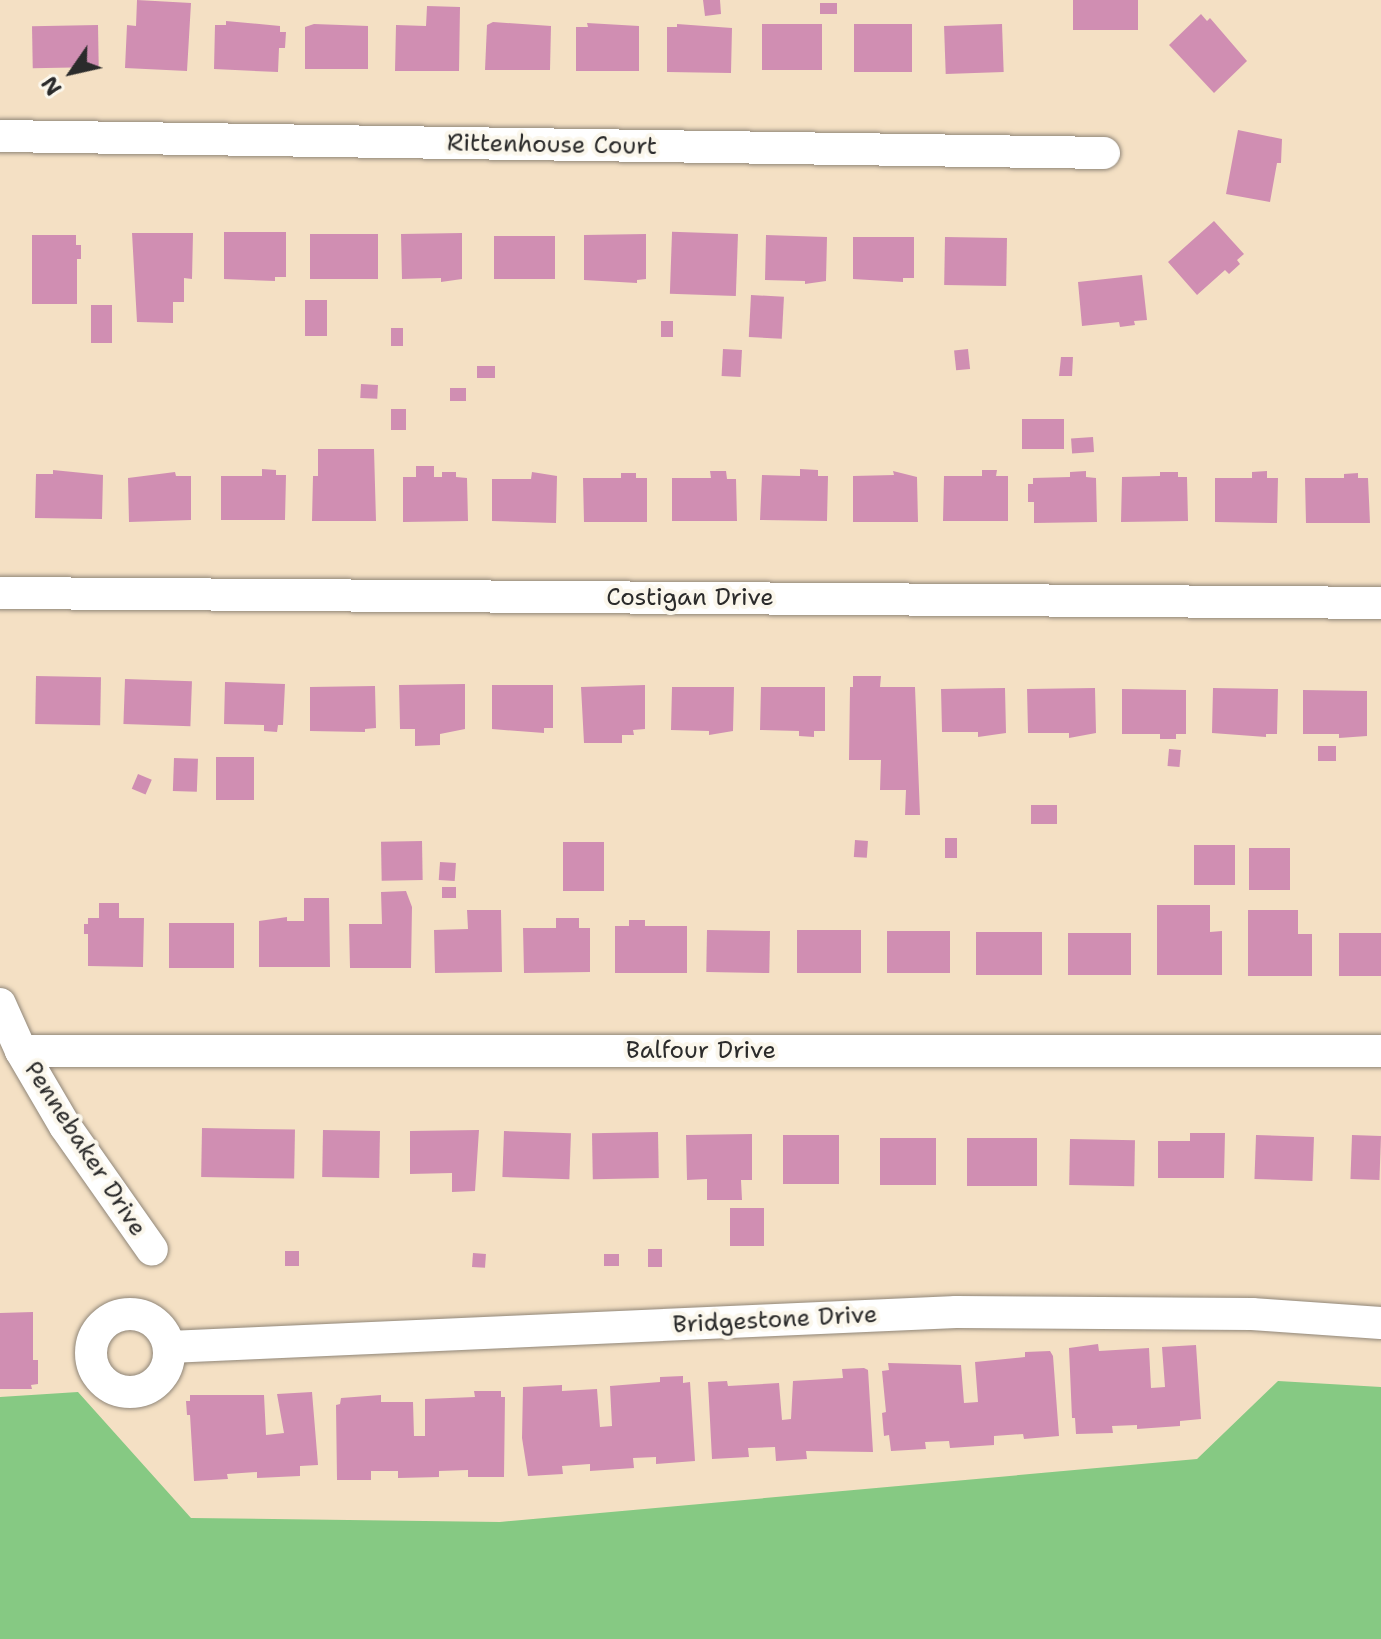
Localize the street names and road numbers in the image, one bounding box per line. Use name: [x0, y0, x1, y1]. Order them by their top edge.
street label: Rittenhouse Court: [447, 129, 657, 161]
street label: Costigan Drive: [606, 584, 774, 612]
street label: Balfour Drive: [626, 1037, 776, 1065]
street label: Pennebaker Drive: [18, 1056, 152, 1242]
street label: Bridgestone Drive: [672, 1300, 878, 1340]

